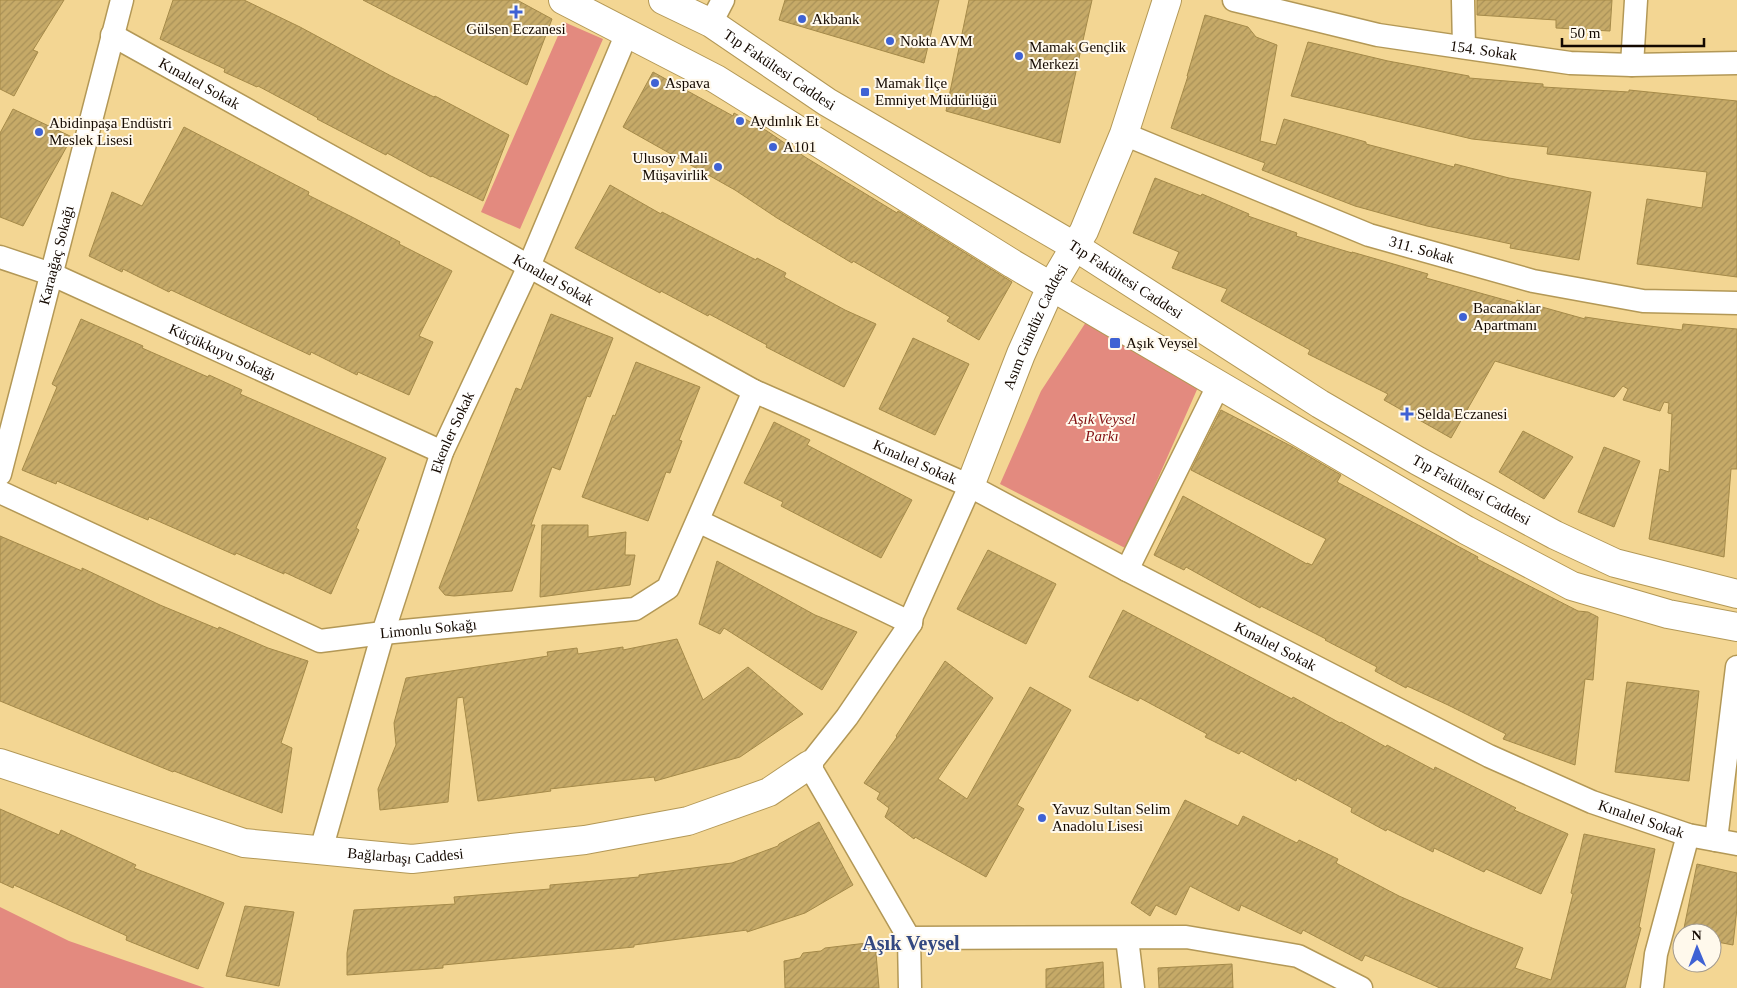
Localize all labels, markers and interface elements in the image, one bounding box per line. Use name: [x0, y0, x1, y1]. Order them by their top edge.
marker: Gülsen Eczanesi: [510, 6, 522, 18]
place label: Akbank: [812, 11, 860, 27]
marker: Akbank: [796, 13, 808, 25]
scale bar: [1562, 15, 1704, 47]
place label: Gülsen Eczanesi: [466, 21, 566, 37]
text: 50 m: [1570, 25, 1601, 41]
street label: Tıp Fakültesi Caddesi: [720, 26, 838, 113]
place label: Nokta AVM: [900, 33, 973, 49]
marker: Nokta AVM: [884, 35, 896, 47]
street label: 154. Sokak: [1449, 38, 1519, 63]
place label: Mamak Gençlik Merkezi: [1029, 39, 1127, 72]
marker: Mamak Gençlik Merkezi: [1013, 50, 1025, 62]
street label: Kınalıel Sokak: [156, 55, 243, 112]
place label: Aspava: [665, 75, 710, 91]
place label: Mamak İlçe Emniyet Müdürlüğü: [875, 75, 998, 108]
marker: Aspava: [649, 77, 661, 89]
marker: Mamak İlçe Emniyet Müdürlüğü: [859, 86, 871, 98]
place label: Aydınlık Et: [750, 113, 820, 129]
place label: Abidinpaşa Endüstri Meslek Lisesi: [49, 115, 172, 148]
marker: Aydınlık Et: [734, 115, 746, 127]
marker: Abidinpaşa Endüstri Meslek Lisesi: [33, 126, 45, 138]
place label: A101: [783, 139, 816, 155]
marker: A101: [767, 141, 779, 153]
place label: Ulusoy Mali Müşavirlik: [633, 150, 708, 183]
marker: Ulusoy Mali Müşavirlik: [712, 161, 724, 173]
street label: Karaağaç Sokağı: [36, 204, 77, 307]
street label: 311. Sokak: [1388, 233, 1457, 267]
street label: Tıp Fakültesi Caddesi: [1066, 237, 1186, 322]
street label: Kınalıel Sokak: [511, 251, 597, 309]
street label: Asım Gündüz Caddesi: [1000, 261, 1071, 392]
place label: Bacanaklar Apartmanı: [1473, 300, 1540, 333]
marker: Bacanaklar Apartmanı: [1457, 311, 1469, 323]
street label: Küçükkuyu Sokağı: [166, 321, 278, 383]
place label: Aşık Veysel: [1126, 335, 1198, 351]
marker: Aşık Veysel: [1108, 336, 1122, 350]
street label: Ekenler Sokak: [428, 388, 477, 475]
place label: Selda Eczanesi: [1417, 406, 1507, 422]
marker: Selda Eczanesi: [1401, 408, 1413, 420]
park label: Aşık Veysel Parkı: [1067, 411, 1136, 444]
street label: Kınalıel Sokak: [871, 436, 960, 487]
street label: Tıp Fakültesi Caddesi: [1410, 452, 1533, 528]
street label: Limonlu Sokağı: [379, 616, 477, 641]
street label: Kınalıel Sokak: [1232, 619, 1319, 674]
street label: Kınalıel Sokak: [1596, 797, 1687, 841]
place label: Yavuz Sultan Selim Anadolu Lisesi: [1052, 801, 1171, 834]
marker: Yavuz Sultan Selim Anadolu Lisesi: [1036, 812, 1048, 824]
street label: Bağlarbaşı Caddesi: [347, 845, 464, 867]
north arrow: [1672, 923, 1722, 973]
text: N: [1692, 928, 1702, 943]
district label: Aşık Veysel: [862, 932, 960, 955]

